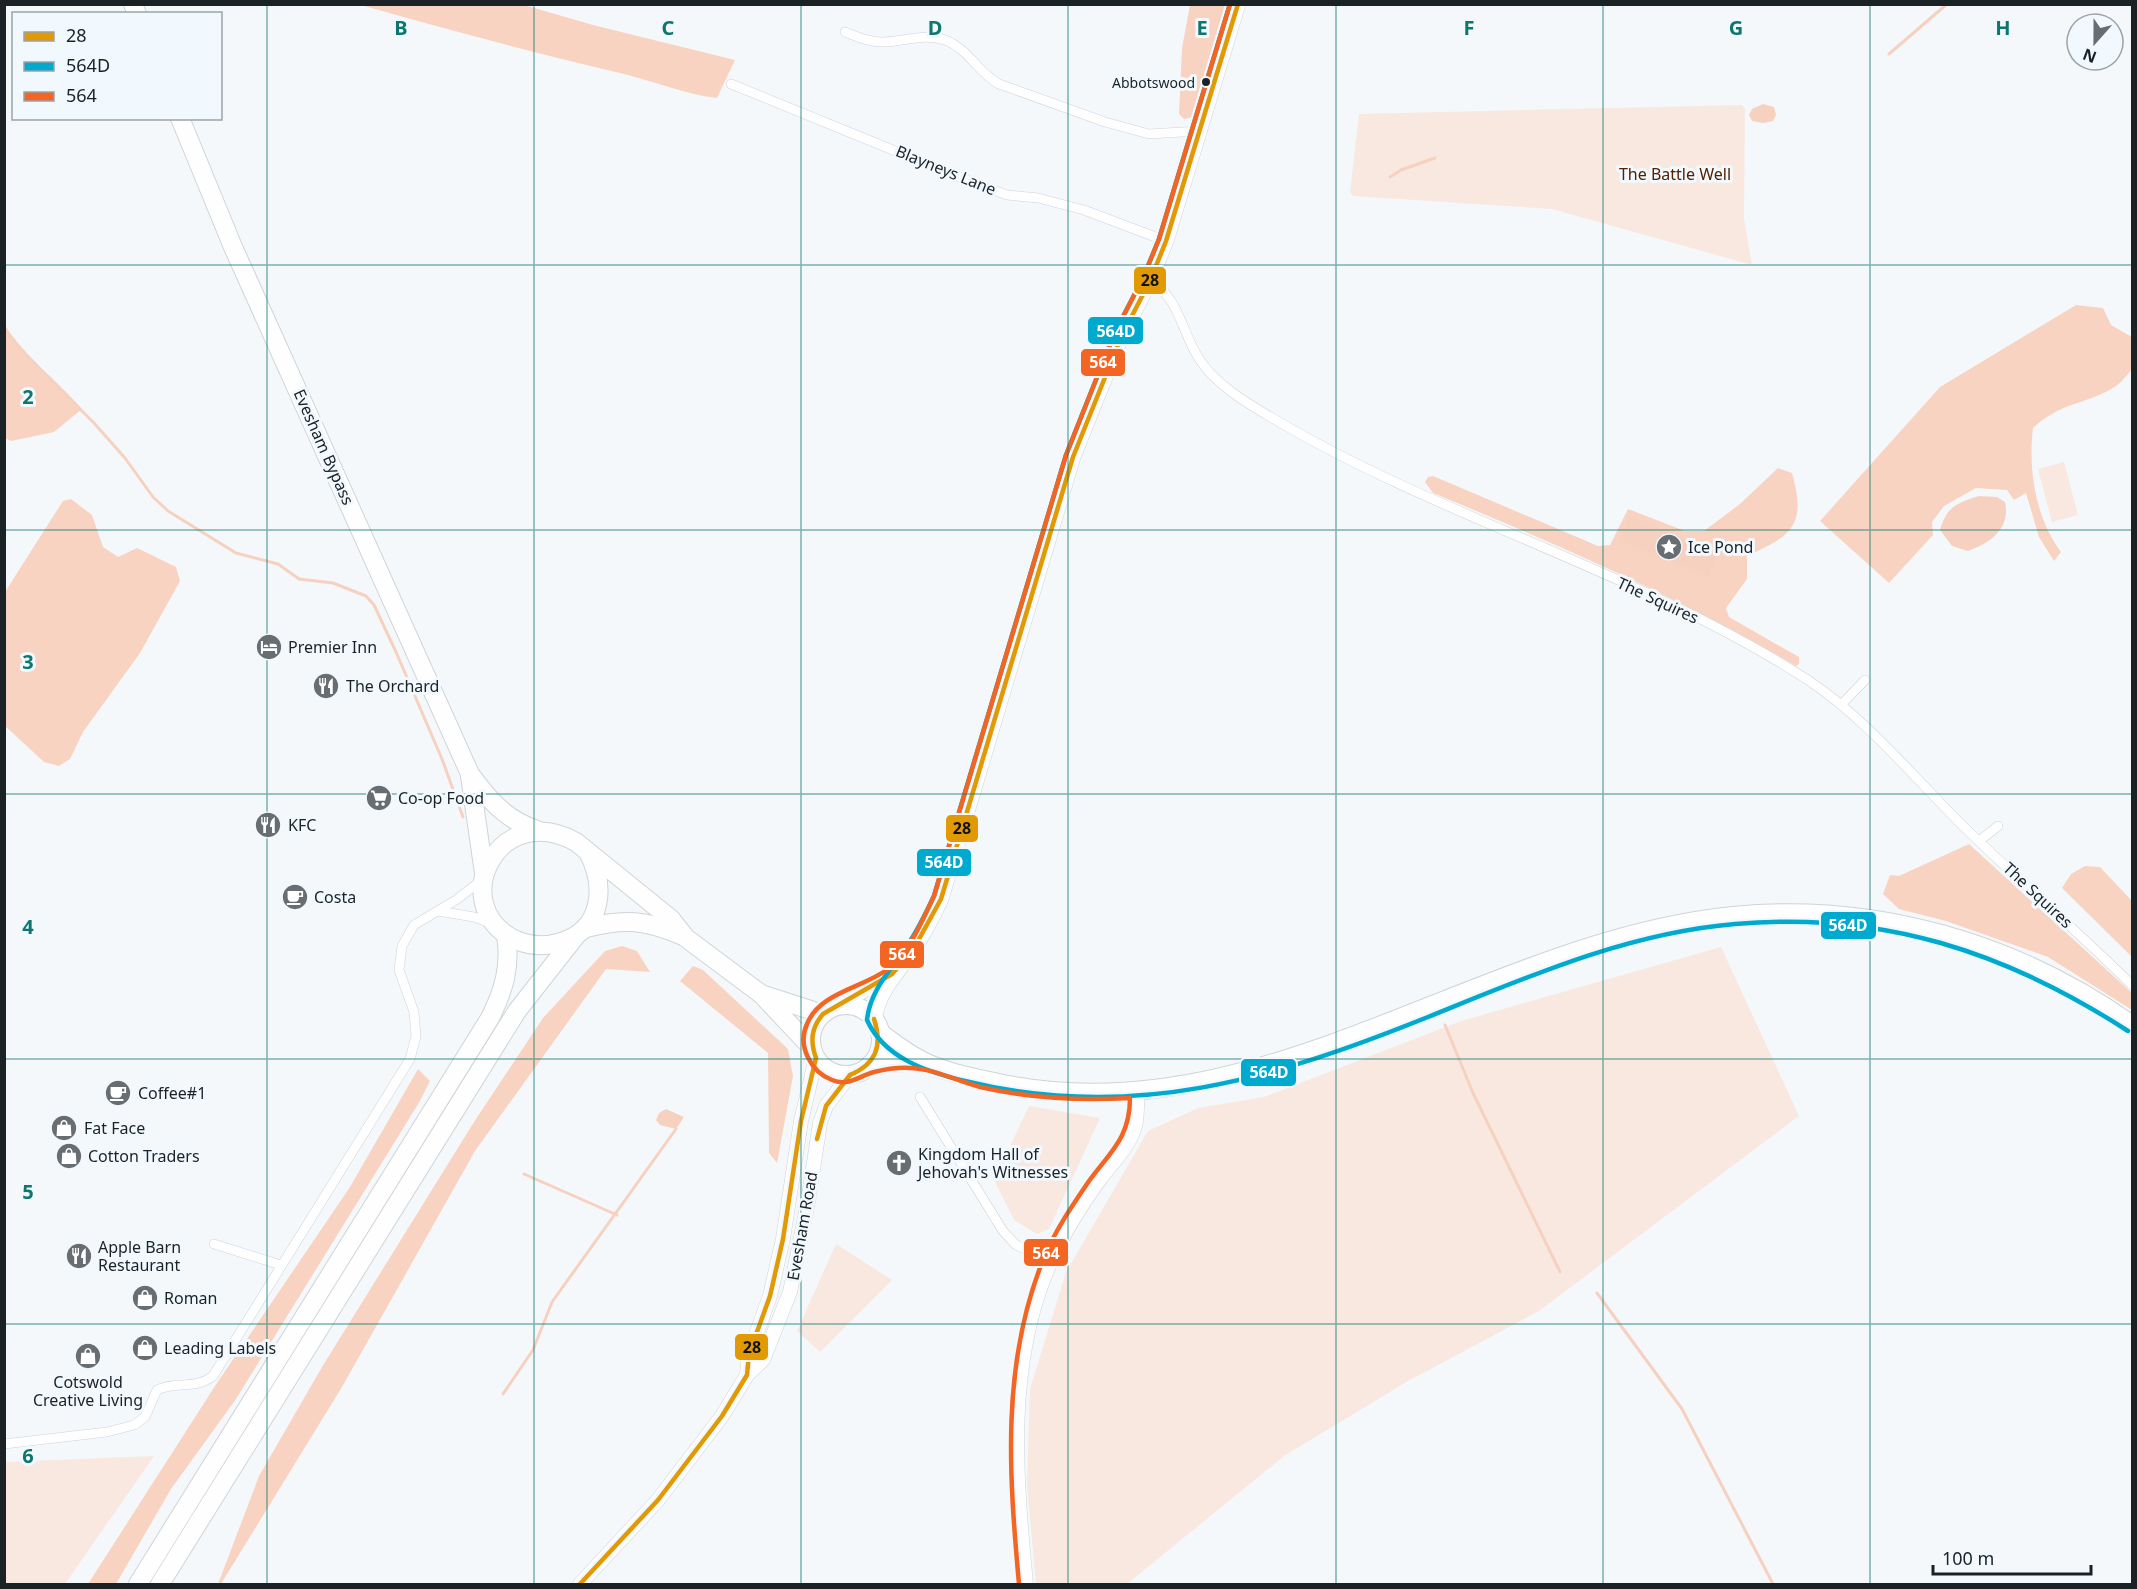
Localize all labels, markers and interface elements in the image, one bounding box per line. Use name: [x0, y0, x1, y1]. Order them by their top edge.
legend: [12, 12, 222, 120]
north arrow: [2065, 12, 2125, 72]
text: B: [394, 14, 408, 41]
text: C: [662, 14, 675, 41]
text: D: [928, 14, 942, 41]
text: E: [1196, 14, 1208, 41]
text: F: [1464, 14, 1474, 41]
text: G: [1729, 14, 1743, 41]
text: H: [1995, 14, 2011, 41]
text: 28: [66, 23, 87, 47]
text: N: [2080, 43, 2100, 69]
text: 564D: [66, 53, 110, 77]
place label: Abbotswood: [1112, 73, 1195, 92]
marker: Abbotswood: [1200, 76, 1212, 88]
text: 564: [66, 83, 97, 107]
street label: Blayneys Lane: [892, 140, 1000, 200]
park label: The Battle Well: [1619, 163, 1731, 185]
line badge: 28: [1133, 266, 1167, 295]
text: 28: [1141, 269, 1159, 291]
line badge: 564D: [1087, 316, 1144, 345]
text: 564D: [1096, 320, 1136, 342]
line badge: 564: [1080, 348, 1126, 377]
text: 564: [1089, 351, 1117, 373]
text: 2: [22, 383, 34, 410]
street label: Evesham Bypass: [289, 386, 359, 508]
place icon: Ice Pond: [1654, 532, 1684, 562]
place label: Ice Pond: [1688, 536, 1753, 558]
street label: The Squires: [1614, 572, 1702, 628]
hotel icon: Premier Inn: [254, 632, 284, 662]
place label: Premier Inn: [288, 636, 377, 658]
text: 3: [22, 648, 34, 675]
restaurant icon: The Orchard: [311, 671, 341, 701]
place label: The Orchard: [346, 675, 439, 697]
supermarket icon: Co-op Food: [364, 783, 394, 813]
place label: Co-op Food: [398, 787, 484, 809]
restaurant icon: KFC: [253, 810, 283, 840]
place label: KFC: [288, 814, 316, 836]
line badge: 28: [945, 814, 979, 843]
text: 28: [953, 817, 971, 839]
line badge: 564D: [916, 848, 972, 877]
text: 564D: [924, 851, 964, 873]
street label: The Squires: [1998, 857, 2078, 933]
cafe icon: Costa: [280, 882, 310, 912]
place label: Costa: [314, 886, 356, 908]
line badge: 564D: [1820, 911, 1877, 940]
text: 4: [22, 913, 34, 940]
text: 564D: [1828, 914, 1868, 936]
line badge: 564: [879, 940, 925, 969]
text: 564: [888, 943, 916, 965]
line badge: 564D: [1240, 1058, 1297, 1087]
text: 564D: [1249, 1061, 1289, 1083]
cafe icon: Coffee#1: [103, 1078, 133, 1108]
place label: Coffee#1: [138, 1082, 206, 1104]
shop icon: Fat Face: [49, 1113, 79, 1143]
place label: Fat Face: [84, 1117, 145, 1139]
shop icon: Cotton Traders: [54, 1141, 84, 1171]
place label: Kingdom Hall of Jehovah's Witnesses: [916, 1143, 1068, 1183]
place label: Cotton Traders: [88, 1145, 200, 1167]
church icon: Kingdom Hall of Jehovah's Witnesses: [884, 1148, 914, 1178]
street label: Evesham Road: [782, 1170, 822, 1282]
text: 5: [22, 1178, 34, 1205]
place label: Apple Barn Restaurant: [98, 1236, 181, 1276]
line badge: 564: [1023, 1238, 1069, 1267]
restaurant icon: Apple Barn Restaurant: [64, 1241, 94, 1271]
text: 564: [1032, 1242, 1060, 1264]
shop icon: Roman: [130, 1283, 160, 1313]
place label: Roman: [164, 1287, 217, 1309]
shop icon: Leading Labels: [130, 1333, 160, 1363]
line badge: 28: [734, 1333, 769, 1361]
text: 28: [743, 1336, 761, 1358]
place label: Leading Labels: [164, 1337, 276, 1359]
shop icon: Cotswold Creative Living: [73, 1341, 103, 1371]
place label: Cotswold Creative Living: [33, 1371, 143, 1411]
text: 6: [22, 1442, 34, 1469]
scale bar: [1933, 1538, 2090, 1576]
text: 100 m: [1942, 1546, 1994, 1570]

